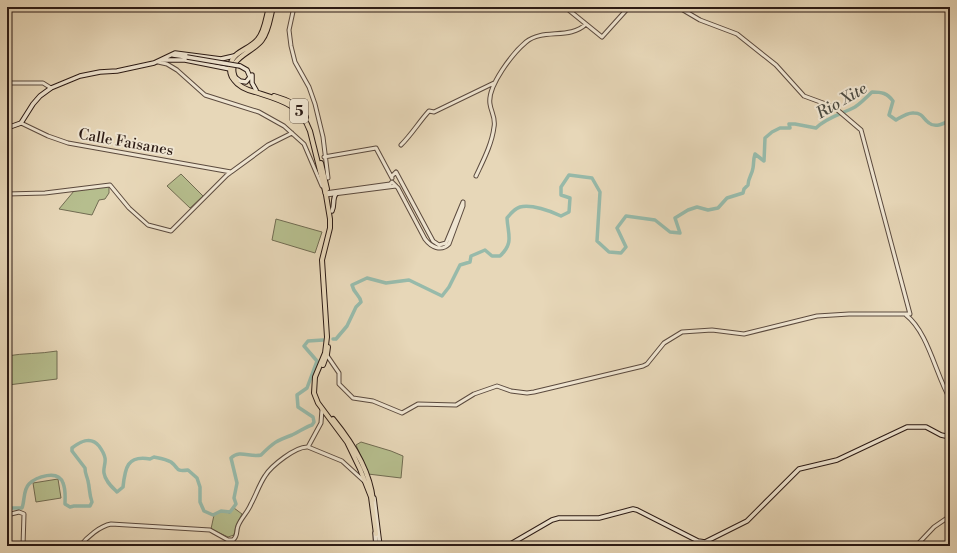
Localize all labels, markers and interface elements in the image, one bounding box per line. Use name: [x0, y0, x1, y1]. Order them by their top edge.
water label: Rio Xite: [812, 78, 871, 124]
road number: 5: [290, 99, 308, 123]
street label: Calle Faisanes: [77, 125, 175, 160]

